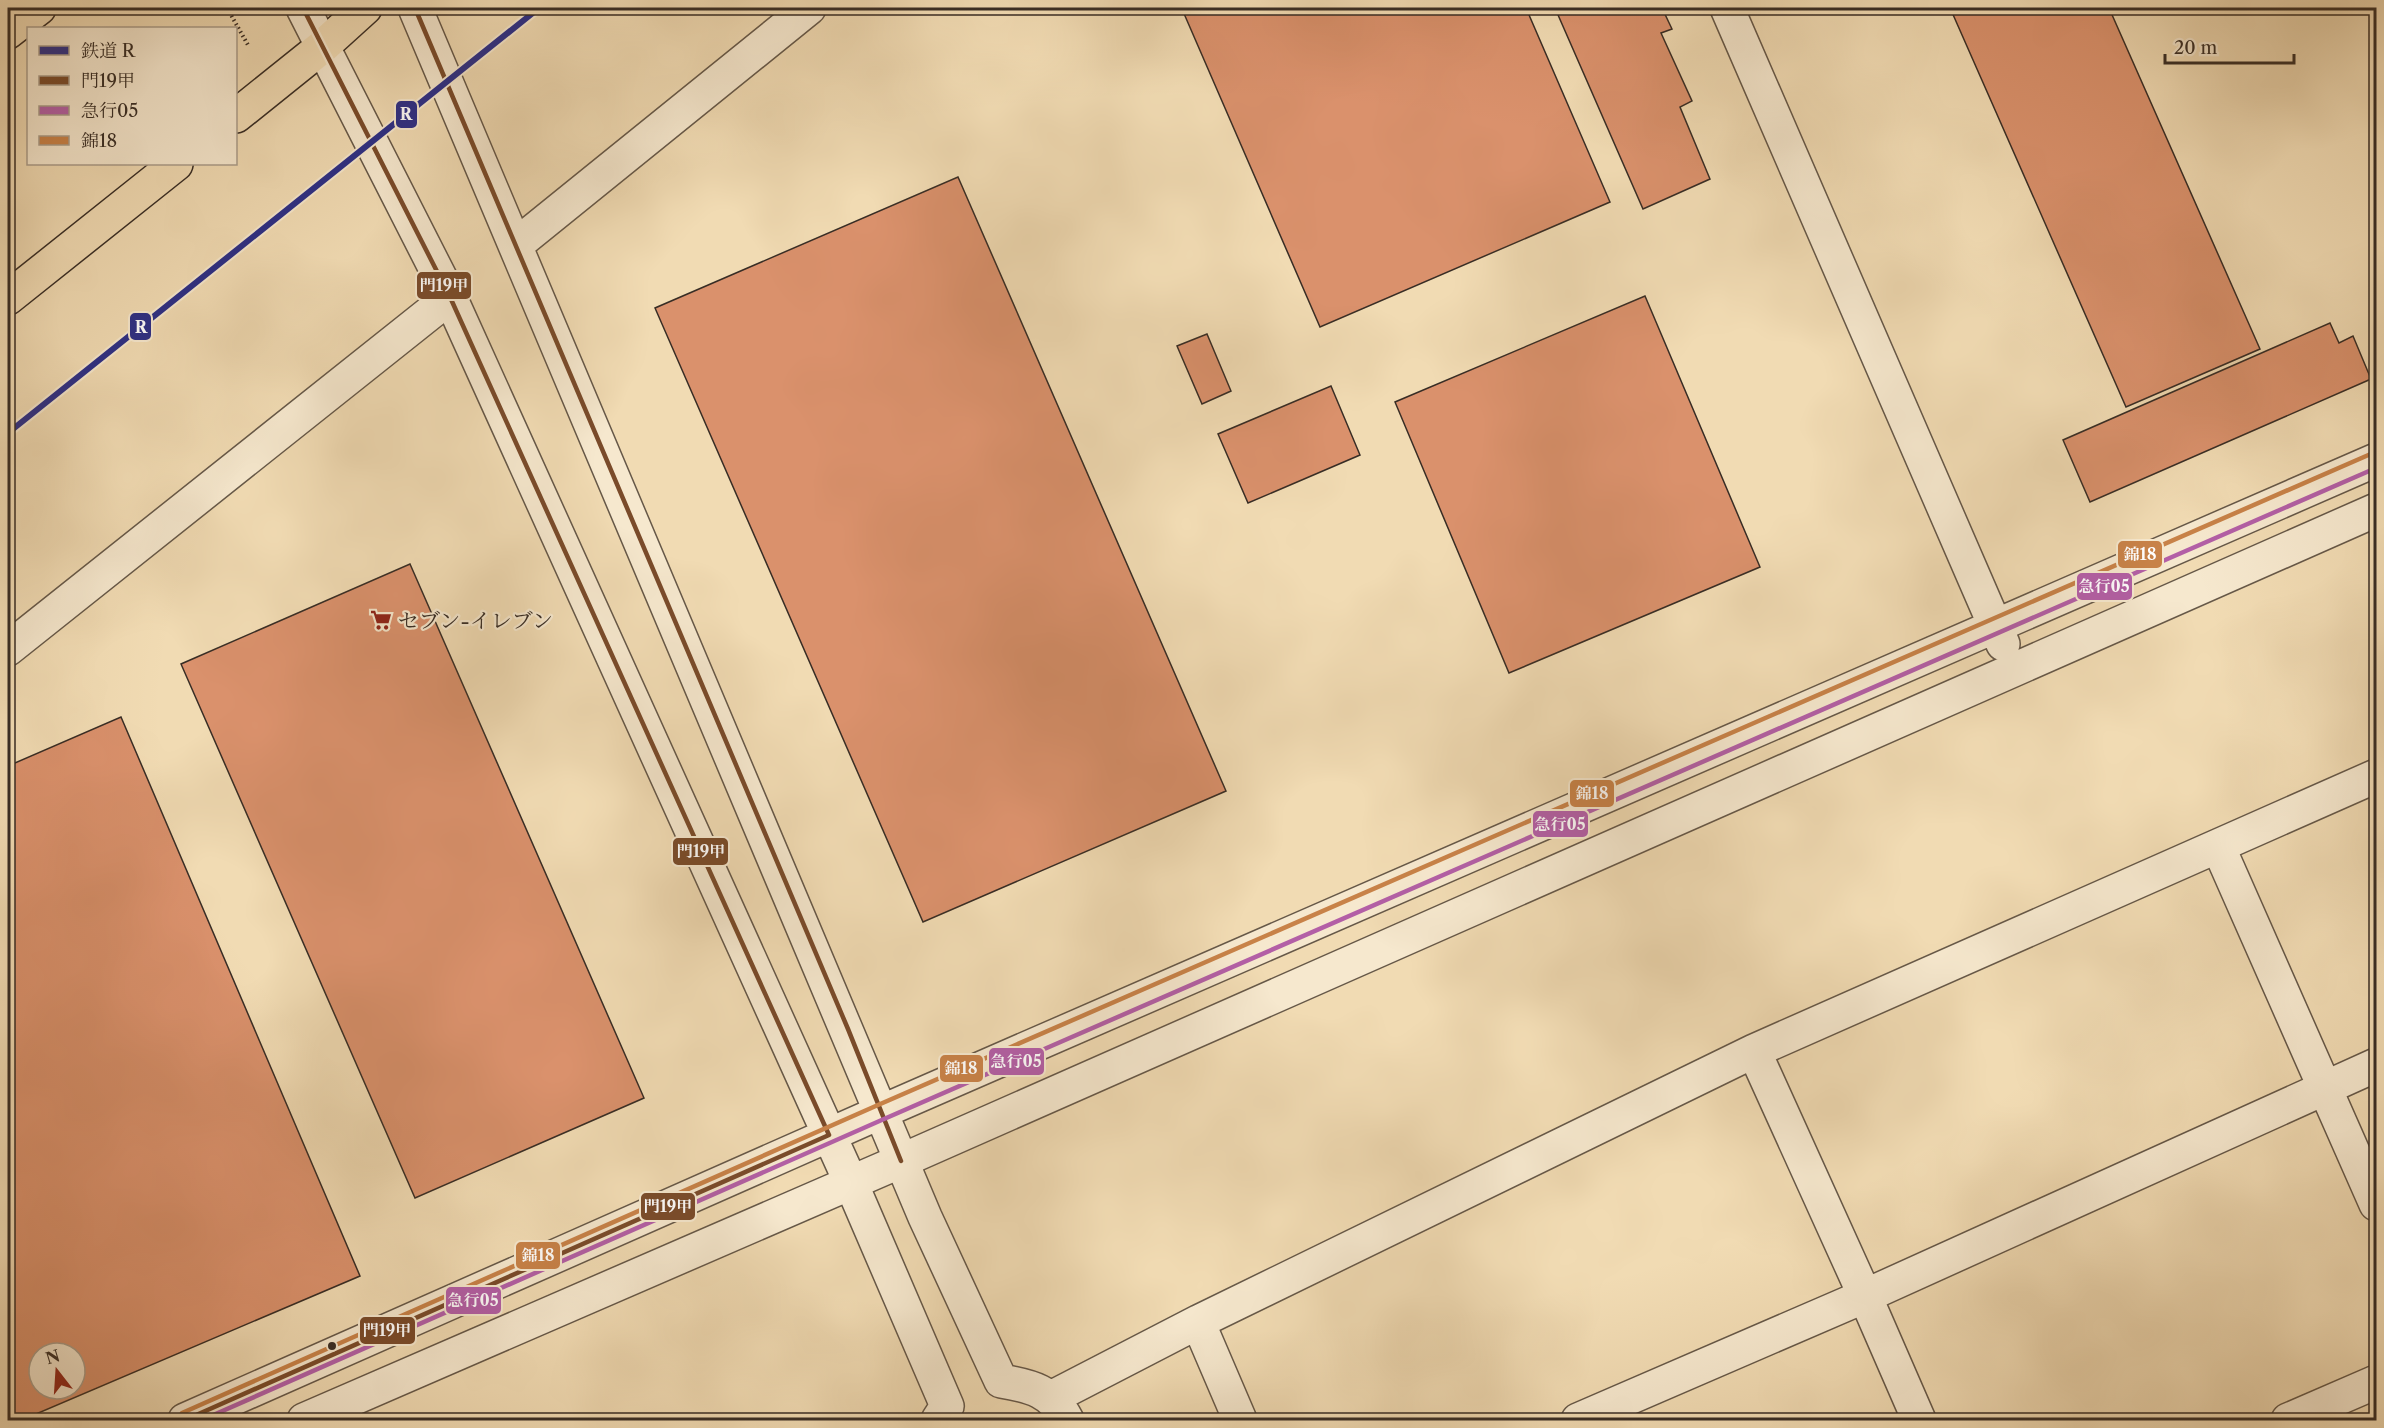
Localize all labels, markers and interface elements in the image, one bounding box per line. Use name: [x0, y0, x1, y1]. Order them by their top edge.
legend: [27, 27, 237, 165]
scale bar: [2165, 27, 2294, 65]
text: 20 m: [2174, 37, 2218, 59]
text: 鉄道 R: [81, 40, 136, 62]
text: 門19甲: [81, 70, 135, 92]
text: 急行05: [81, 100, 138, 122]
line badge: R: [395, 100, 418, 129]
text: R: [400, 104, 413, 124]
text: 錦18: [81, 130, 117, 152]
line badge: 門19甲: [416, 271, 472, 300]
text: 門19甲: [420, 275, 468, 295]
line badge: R: [129, 312, 152, 341]
text: R: [135, 317, 148, 337]
line badge: 錦18: [2117, 540, 2163, 569]
text: 錦18: [2123, 544, 2157, 564]
line badge: 急行05: [2076, 572, 2133, 601]
text: 急行05: [2078, 576, 2130, 596]
supermarket icon: セブン-イレブン: [369, 608, 393, 632]
place label: セブン-イレブン: [398, 608, 553, 633]
line badge: 錦18: [1569, 779, 1615, 808]
text: 錦18: [1575, 783, 1609, 803]
line badge: 急行05: [1532, 810, 1589, 838]
text: 急行05: [1534, 814, 1586, 834]
line badge: 門19甲: [672, 837, 729, 866]
text: 門19甲: [677, 841, 725, 861]
line badge: 急行05: [988, 1047, 1045, 1076]
text: 急行05: [990, 1051, 1042, 1071]
line badge: 錦18: [939, 1054, 984, 1083]
text: 錦18: [944, 1058, 978, 1078]
line badge: 門19甲: [640, 1192, 696, 1221]
text: 門19甲: [644, 1196, 692, 1216]
line badge: 錦18: [515, 1241, 561, 1270]
text: 錦18: [521, 1245, 555, 1265]
line badge: 急行05: [445, 1286, 502, 1315]
text: 急行05: [447, 1290, 499, 1310]
line badge: 門19甲: [359, 1316, 416, 1345]
text: 門19甲: [363, 1320, 411, 1340]
unlabelled marker: [326, 1340, 338, 1352]
north arrow: [27, 1341, 87, 1401]
text: N: [43, 1345, 62, 1368]

